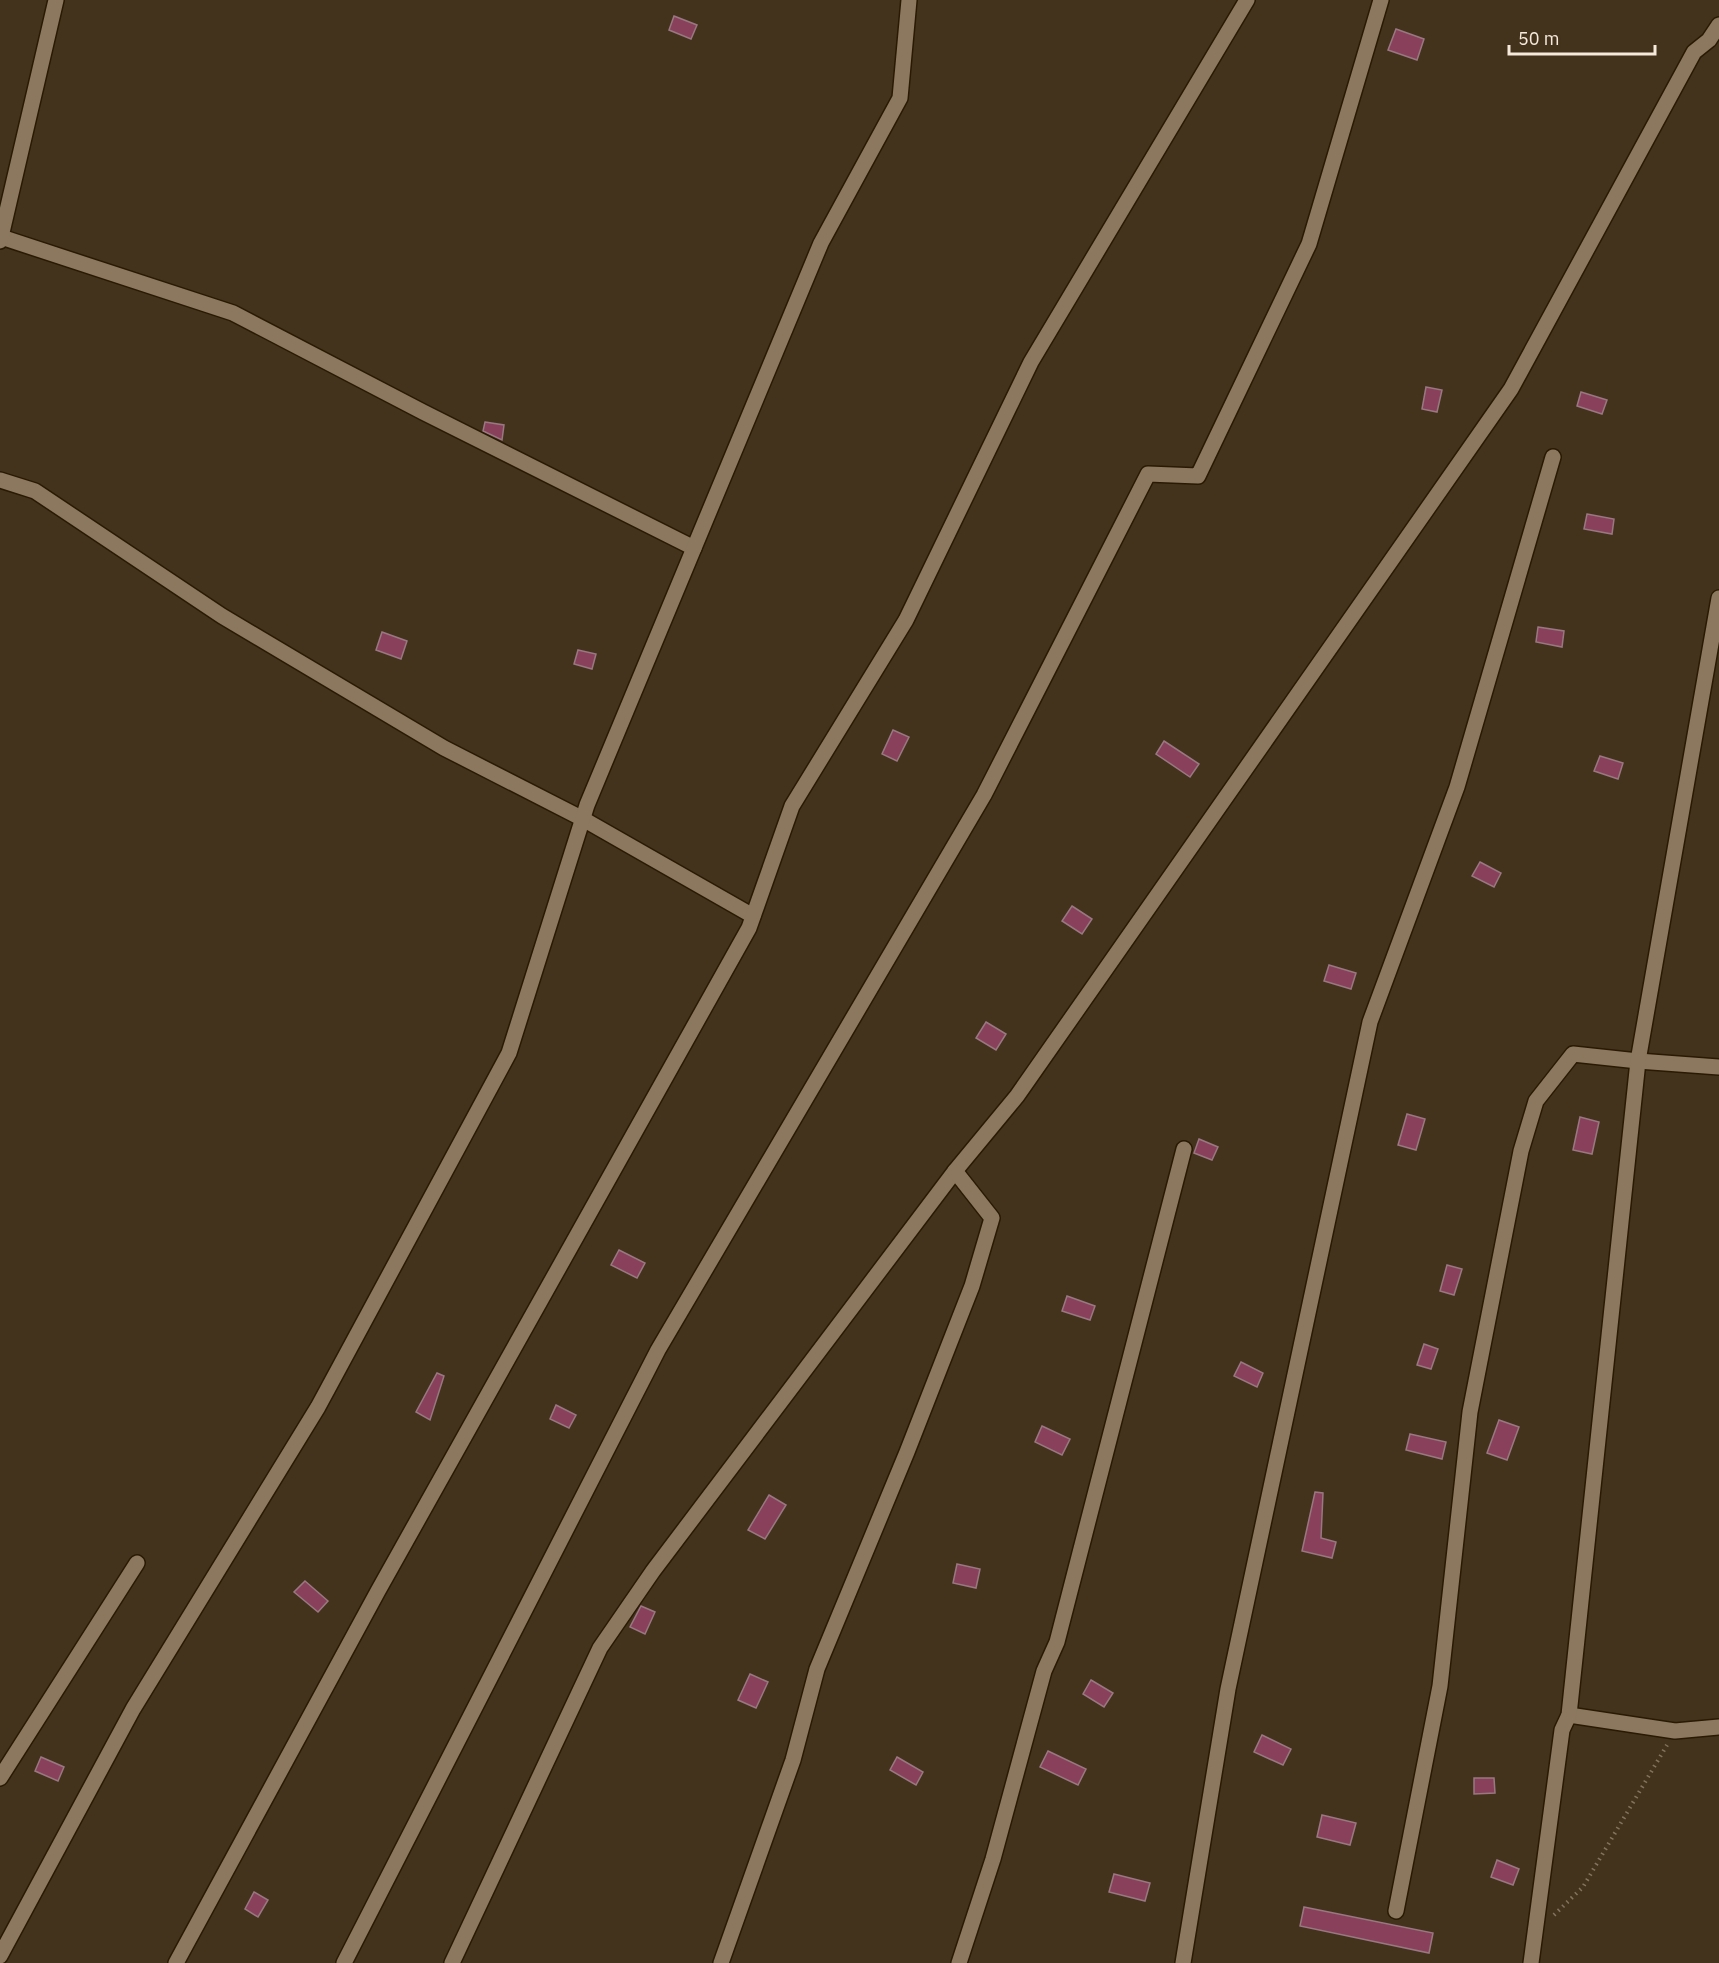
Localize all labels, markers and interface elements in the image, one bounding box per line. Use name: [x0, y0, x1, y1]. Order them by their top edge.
scale bar: [1509, 18, 1654, 56]
text: 50 m: [1518, 27, 1560, 50]

